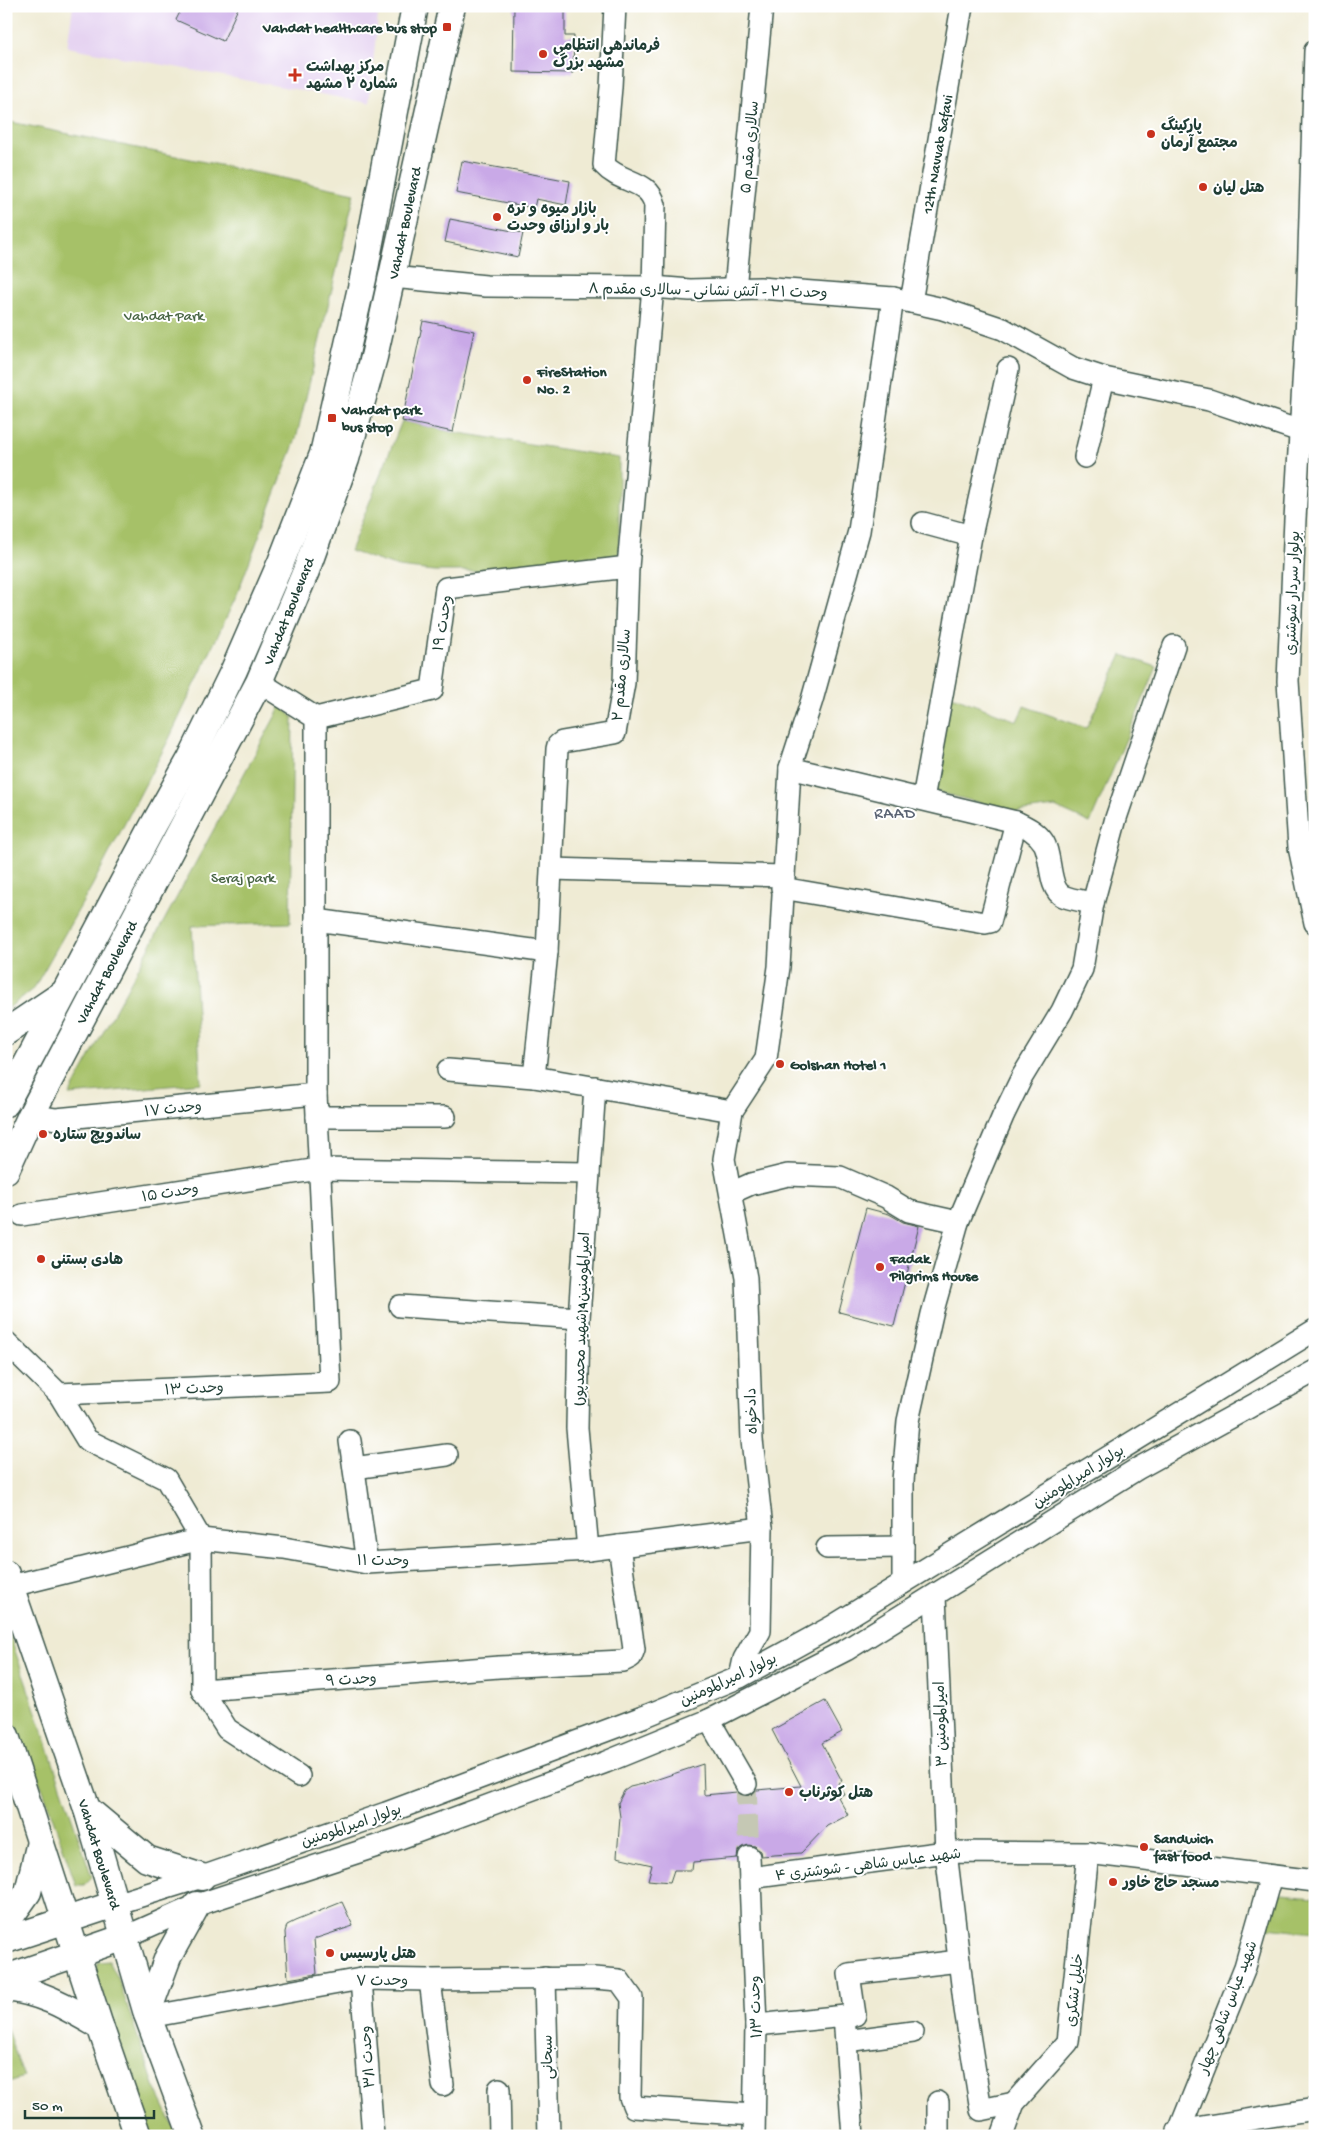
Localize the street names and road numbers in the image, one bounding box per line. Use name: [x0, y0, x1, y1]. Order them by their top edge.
street label: 12th Navvab Safavi: [919, 94, 958, 216]
street label: سالاری مقدم ۵: [738, 100, 764, 194]
street label: Vahdat Boulevard: [385, 165, 427, 282]
street label: وحدت ۲۱ - آتش نشانی - سالاری مقدم ۸: [588, 280, 828, 303]
street label: بولوار سردار شوشتری: [1283, 530, 1305, 656]
street label: Vahdat Boulevard: [260, 554, 320, 669]
street label: وحدت ۱۹: [431, 594, 457, 653]
street label: سالاری مقدم ۲: [610, 628, 636, 722]
street label: Vahdat Boulevard: [73, 917, 143, 1028]
street label: وحدت ۱۷: [144, 1098, 203, 1122]
street label: وحدت ۱۵: [141, 1181, 200, 1207]
street label: امیرالمومنین4(شهید محمدپور): [571, 1232, 595, 1407]
street label: وحدت ۱۳: [164, 1379, 224, 1401]
street label: دادخواه: [743, 1387, 763, 1435]
street label: بولوار امیرالمومنین: [1030, 1442, 1128, 1513]
street label: وحدت ۱۱: [357, 1553, 409, 1571]
street label: بولوار امیرالمومنین: [677, 1650, 780, 1711]
street label: وحدت ۹: [325, 1670, 377, 1692]
street label: امیرالمومنین ۳: [932, 1681, 952, 1767]
street label: Vahdat Boulevard: [73, 1796, 124, 1913]
street label: بولوار امیرالمومنین: [299, 1801, 404, 1852]
street label: شهید عباس شاهی - شوشتری ۴: [774, 1846, 962, 1886]
street label: شهید عباس شاهی چهار: [1195, 1939, 1263, 2078]
street label: خلیل تشکری: [1063, 1953, 1089, 2028]
street label: وحدت ۷: [356, 1973, 408, 1991]
street label: وحدت ۱/۳: [747, 1975, 767, 2039]
street label: وحدت ۳/۱: [358, 2025, 380, 2089]
street label: سبحانی: [540, 2034, 558, 2079]

